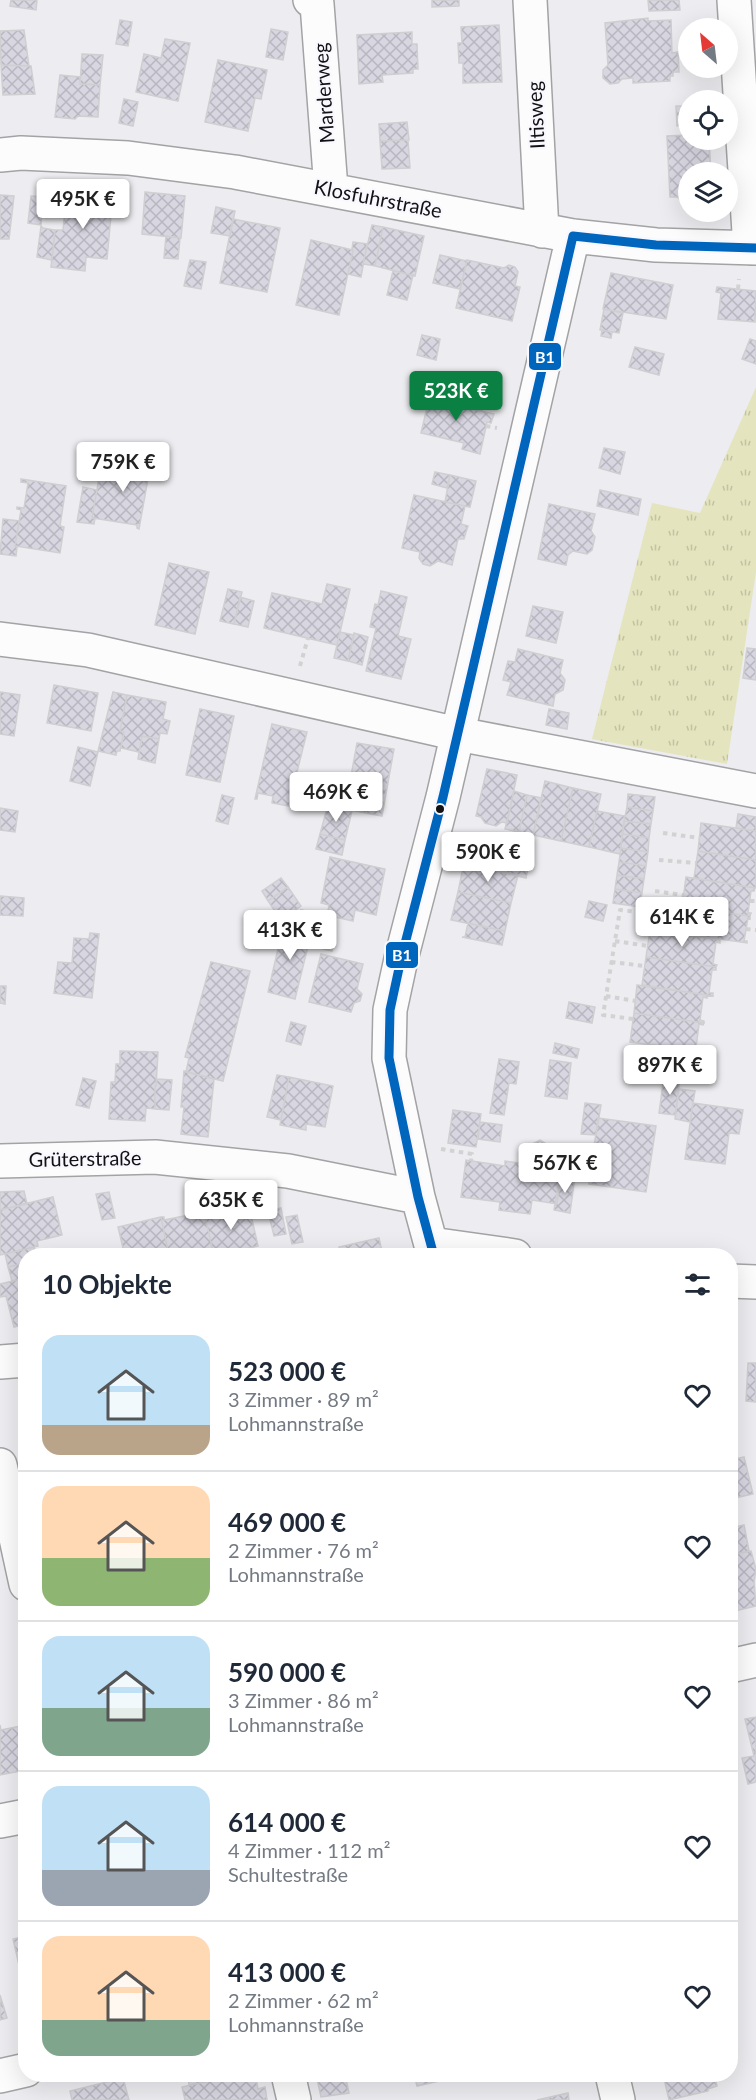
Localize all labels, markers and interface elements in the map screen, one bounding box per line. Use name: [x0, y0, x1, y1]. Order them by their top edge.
north arrow: [678, 18, 738, 78]
map controls: [678, 18, 738, 222]
street label: Marderweg: [308, 42, 338, 144]
street label: Iltisweg: [521, 81, 549, 149]
button: locate: [678, 90, 738, 150]
button: layers: [678, 162, 738, 222]
street label: Klosfuhrstraße: [312, 174, 444, 222]
pin: 495K €: [34, 179, 132, 230]
text: 495K €: [51, 186, 115, 210]
line badge: B1: [528, 342, 562, 371]
text: B1: [535, 347, 555, 366]
pin: 523K €: [407, 371, 505, 422]
text: 523K €: [424, 378, 488, 402]
pin: 759K €: [74, 442, 172, 493]
text: 759K €: [91, 449, 155, 473]
pin: 469K €: [287, 772, 385, 823]
text: 469K €: [304, 779, 368, 803]
unlabelled marker: [434, 803, 446, 815]
pin: 590K €: [439, 832, 537, 883]
text: 590K €: [456, 839, 520, 863]
pin: 614K €: [633, 897, 731, 948]
text: 614K €: [650, 904, 714, 928]
pin: 413K €: [241, 910, 339, 961]
text: 413K €: [258, 917, 322, 941]
line badge: B1: [385, 941, 419, 969]
text: B1: [392, 945, 412, 964]
pin: 897K €: [621, 1045, 719, 1096]
text: 897K €: [638, 1052, 702, 1076]
pin: 567K €: [516, 1143, 614, 1194]
street label: Grüterstraße: [28, 1145, 142, 1171]
text: 567K €: [533, 1150, 597, 1174]
pin: 635K €: [182, 1180, 280, 1231]
text: 635K €: [199, 1187, 263, 1211]
text: 10 Objekte: [42, 1268, 172, 1300]
icon: filters: [681, 1268, 714, 1301]
text: 523 000 €: [228, 1355, 346, 1387]
icon: home: [90, 1359, 162, 1431]
icon: heart: [681, 1379, 714, 1412]
text: 3 Zimmer · 89 m²: [228, 1387, 379, 1411]
text: Lohmannstraße: [228, 1411, 364, 1435]
text: 469 000 €: [228, 1506, 346, 1538]
icon: home: [90, 1510, 162, 1582]
icon: heart: [681, 1530, 714, 1563]
text: 2 Zimmer · 76 m²: [228, 1538, 379, 1562]
text: Lohmannstraße: [228, 1562, 364, 1586]
text: 590 000 €: [228, 1656, 346, 1688]
icon: home: [90, 1660, 162, 1732]
icon: heart: [681, 1680, 714, 1713]
text: 3 Zimmer · 86 m²: [228, 1688, 379, 1712]
text: Lohmannstraße: [228, 1712, 364, 1736]
text: 614 000 €: [228, 1806, 346, 1838]
icon: home: [90, 1810, 162, 1882]
icon: heart: [681, 1830, 714, 1863]
text: 4 Zimmer · 112 m²: [228, 1838, 390, 1862]
text: Schultestraße: [228, 1862, 348, 1886]
text: 413 000 €: [228, 1956, 346, 1988]
icon: home: [90, 1960, 162, 2032]
icon: heart: [681, 1980, 714, 2013]
text: 2 Zimmer · 62 m²: [228, 1988, 379, 2012]
text: Lohmannstraße: [228, 2012, 364, 2036]

